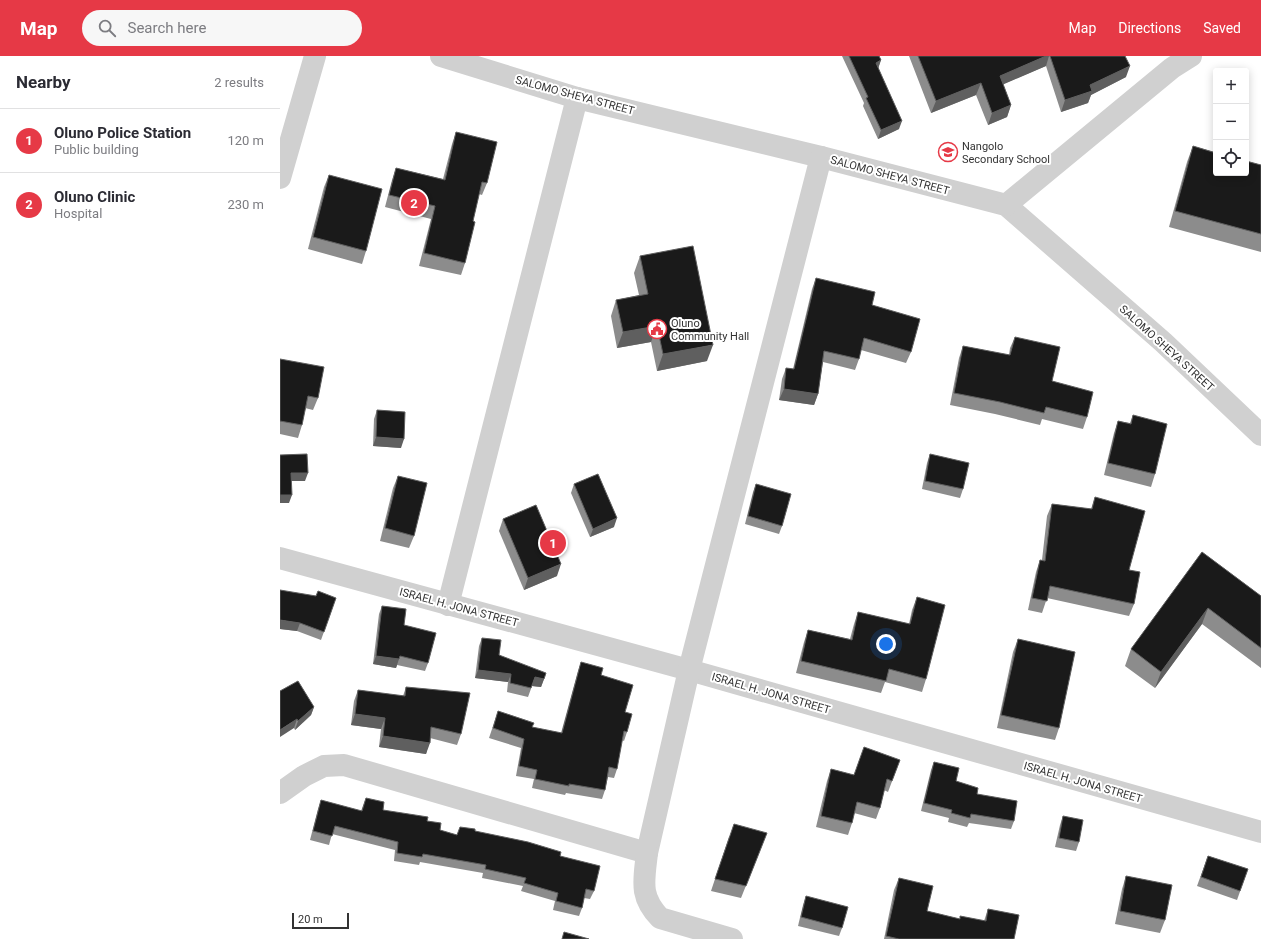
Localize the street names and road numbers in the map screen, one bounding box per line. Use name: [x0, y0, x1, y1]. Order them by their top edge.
street label: SALOMO SHEYA STREET: [514, 73, 636, 118]
street label: SALOMO SHEYA STREET: [829, 153, 951, 198]
street label: SALOMO SHEYA STREET: [1117, 303, 1217, 394]
street label: ISRAEL H. JONA STREET: [398, 585, 520, 630]
street label: ISRAEL H. JONA STREET: [710, 670, 832, 717]
street label: ISRAEL H. JONA STREET: [1022, 759, 1144, 806]

